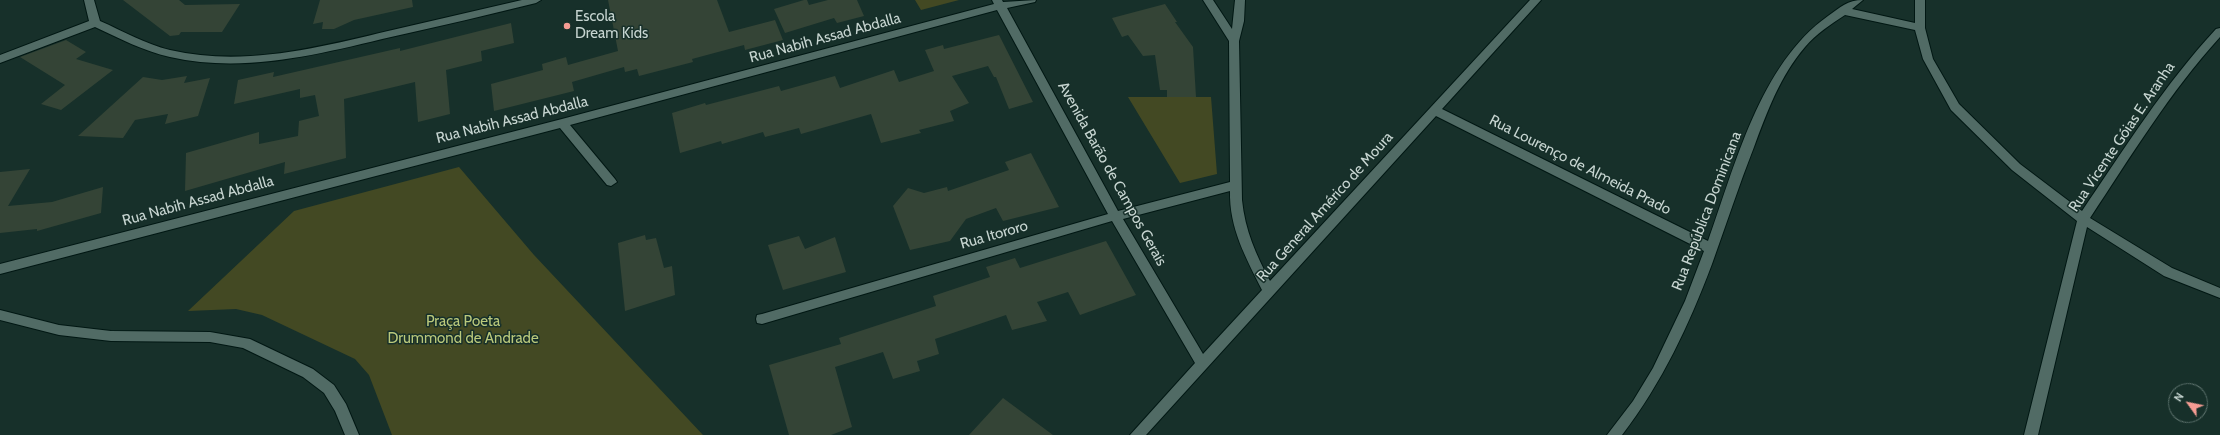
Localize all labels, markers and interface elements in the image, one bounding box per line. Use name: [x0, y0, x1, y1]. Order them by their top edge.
place label: Escola Dream Kids: [575, 8, 648, 43]
street label: Rua Nabih Assad Abdalla: [747, 9, 903, 67]
marker: Escola Dream Kids: [562, 21, 572, 31]
street label: Rua Vicente Góias E. Aranha: [2065, 59, 2179, 215]
street label: Avenida Barão de Campos Gerais: [1054, 79, 1170, 269]
street label: Rua Nabih Assad Abdalla: [434, 92, 590, 148]
street label: Rua Lourenço de Almeida Prado: [1486, 111, 1674, 219]
street label: Rua General Américo de Moura: [1253, 128, 1397, 286]
street label: Rua República Dominicana: [1668, 129, 1746, 293]
street label: Rua Nabih Assad Abdalla: [120, 172, 276, 230]
street label: Rua Itororo: [958, 217, 1030, 253]
park label: Praça Poeta Drummond de Andrade: [387, 313, 539, 348]
north arrow: [2168, 383, 2208, 423]
text: N: [2171, 390, 2187, 404]

